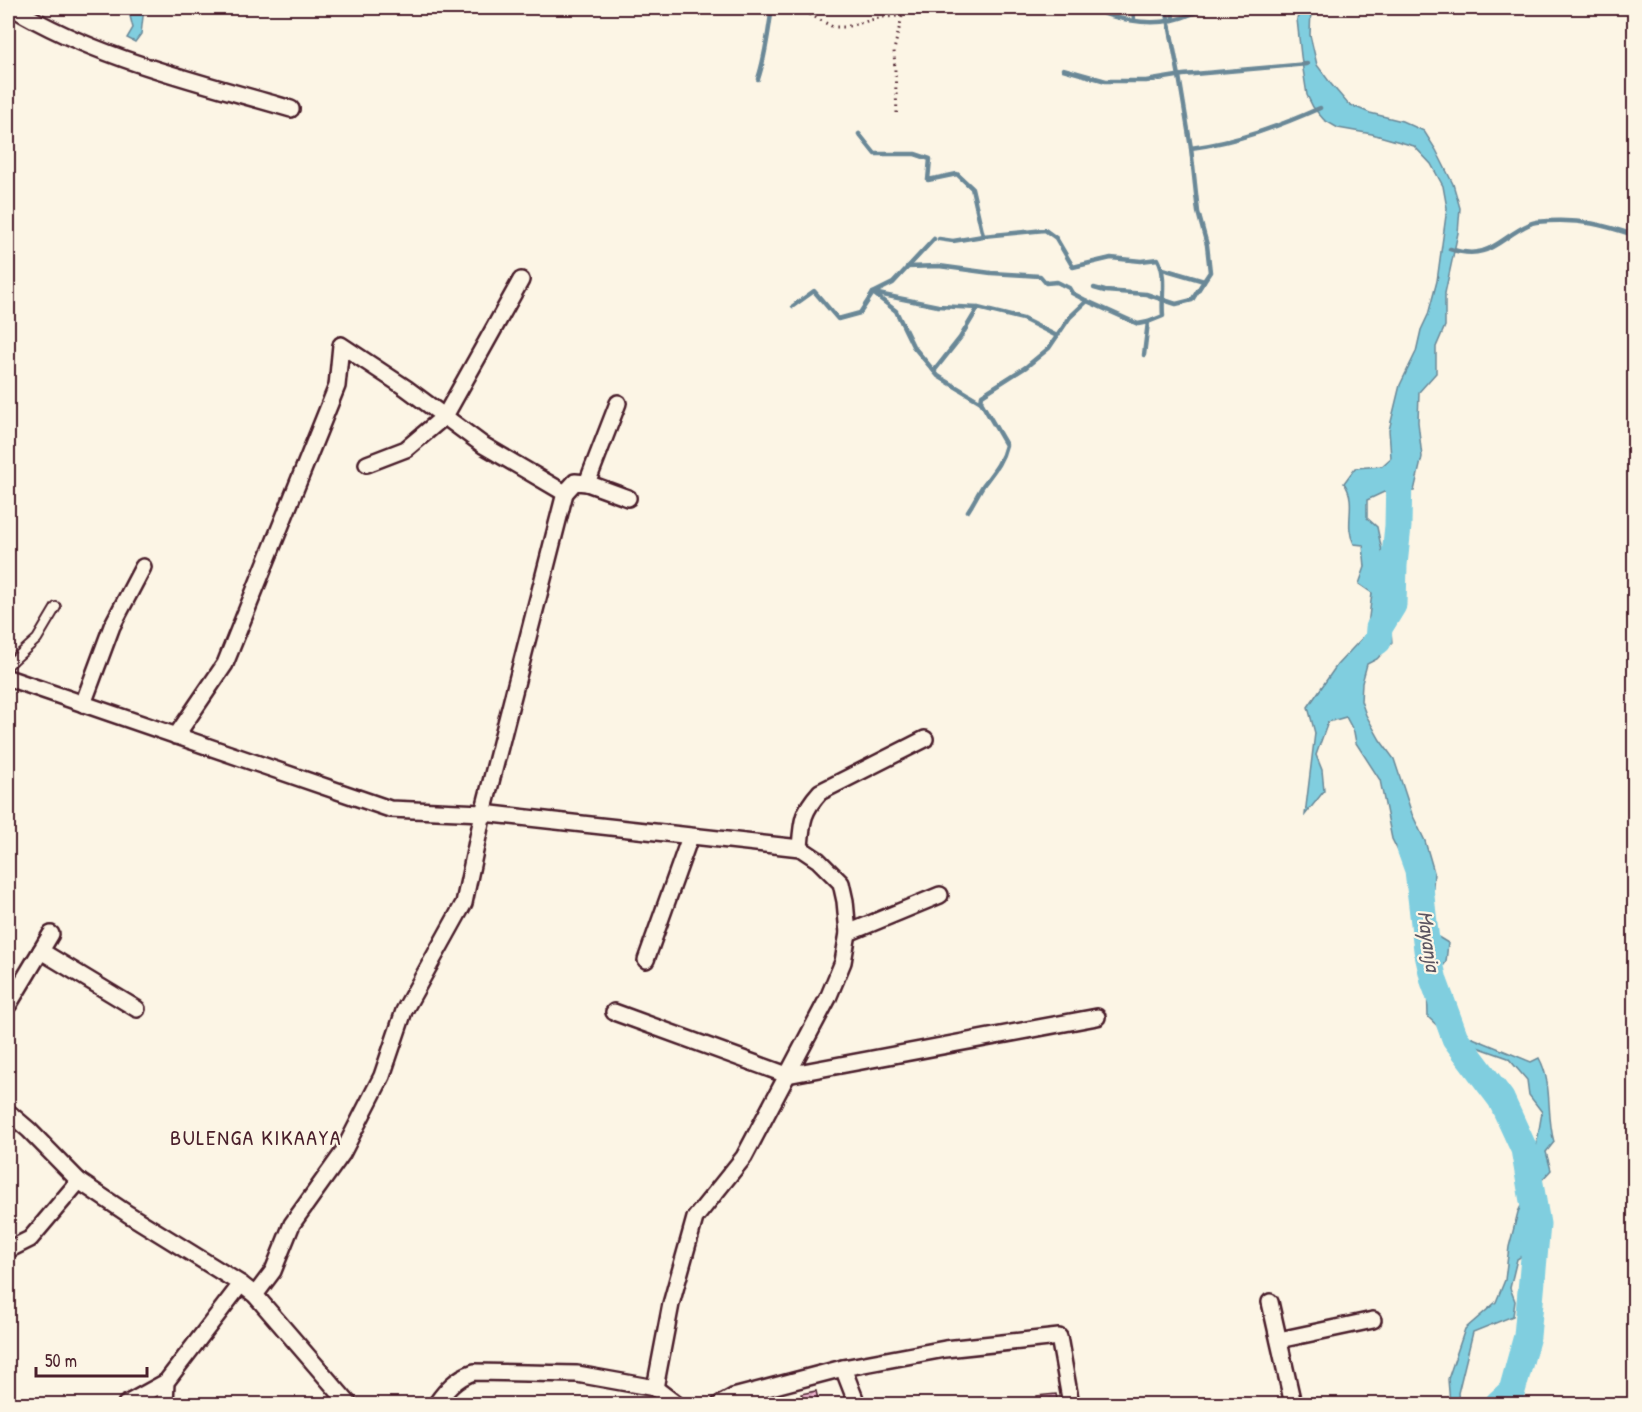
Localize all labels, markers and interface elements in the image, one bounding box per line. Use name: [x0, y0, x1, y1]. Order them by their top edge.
water label: Mayanja: [1411, 909, 1448, 976]
district label: BULENGA KIKAAYA: [170, 1122, 342, 1152]
scale bar: [36, 1340, 147, 1378]
text: 50 m: [45, 1348, 77, 1373]

